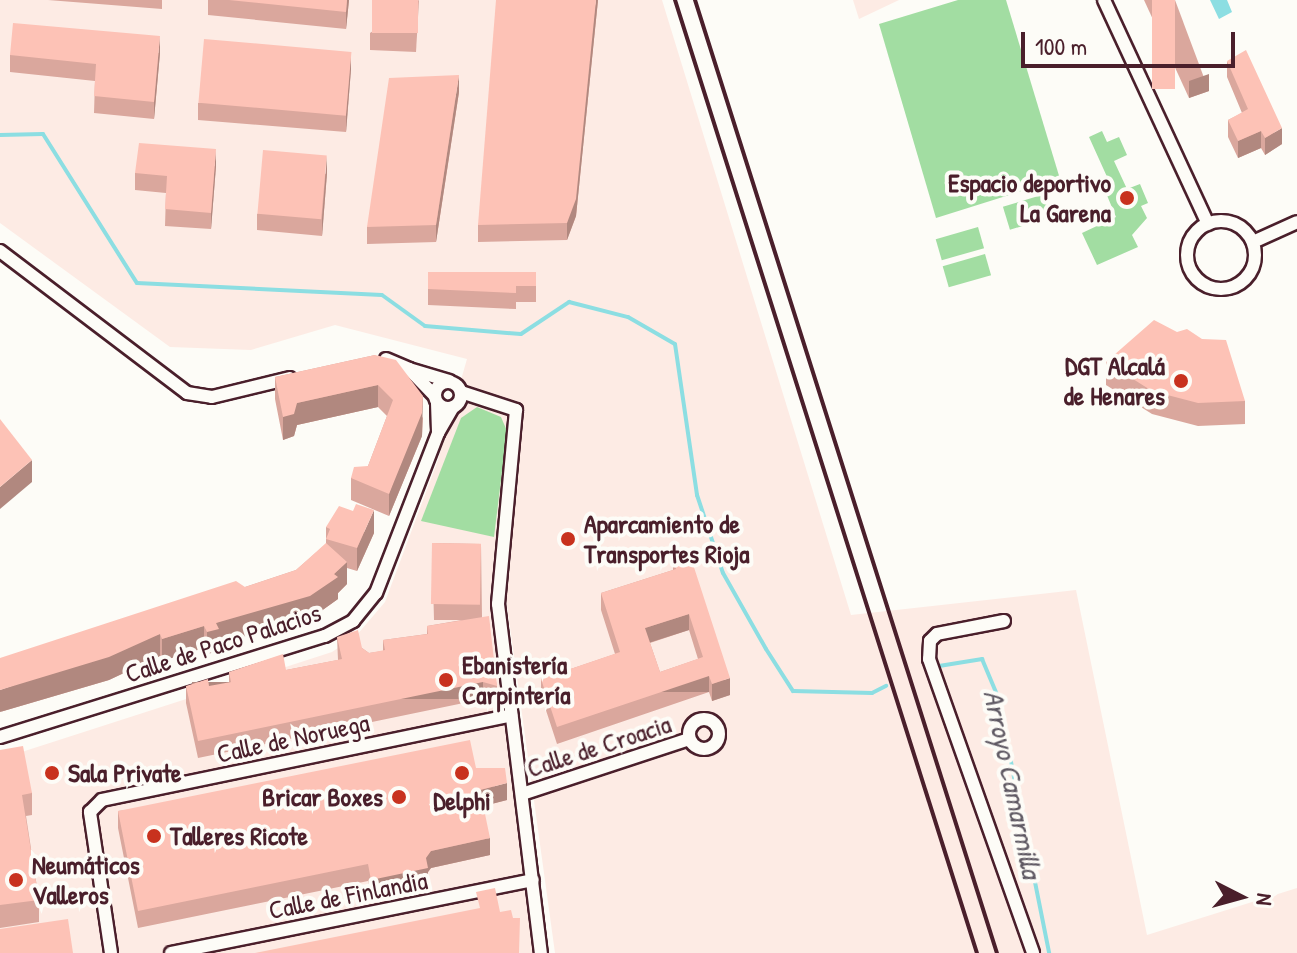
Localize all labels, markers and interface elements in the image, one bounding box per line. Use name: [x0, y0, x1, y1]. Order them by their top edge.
scale bar: [1025, 16, 1239, 66]
text: 100 m: [1035, 30, 1087, 62]
place label: Espacio deportivo La Garena: [948, 167, 1111, 228]
marker: Espacio deportivo La Garena: [1118, 189, 1136, 207]
place label: DGT Alcalá de Henares: [1064, 350, 1165, 412]
marker: DGT Alcalá de Henares: [1172, 372, 1190, 390]
place label: Aparcamiento de Transportes Rioja: [584, 508, 749, 570]
marker: Aparcamiento de Transportes Rioja: [559, 530, 577, 548]
street label: Calle de Paco Palacios: [121, 597, 325, 689]
place label: Ebanistería Carpintería: [462, 649, 570, 710]
marker: Ebanistería Carpintería: [437, 671, 455, 689]
water label: Arroyo Camarmilla: [977, 687, 1049, 881]
street label: Calle de Noruega: [214, 707, 372, 769]
street label: Calle de Croacia: [523, 708, 675, 784]
place label: Sala Private: [68, 757, 181, 789]
marker: Sala Private: [43, 764, 61, 782]
marker: Delphi: [453, 764, 471, 782]
place label: Bricar Boxes: [262, 781, 383, 813]
place label: Delphi: [433, 785, 491, 817]
marker: Bricar Boxes: [390, 788, 408, 806]
place label: Talleres Ricote: [170, 820, 308, 852]
marker: Talleres Ricote: [145, 827, 163, 845]
place label: Neumáticos Valleros: [32, 849, 140, 910]
north arrow: [1201, 857, 1281, 937]
street label: Calle de Finlandia: [266, 864, 430, 926]
marker: Neumáticos Valleros: [7, 871, 25, 889]
text: N: [1249, 892, 1280, 907]

